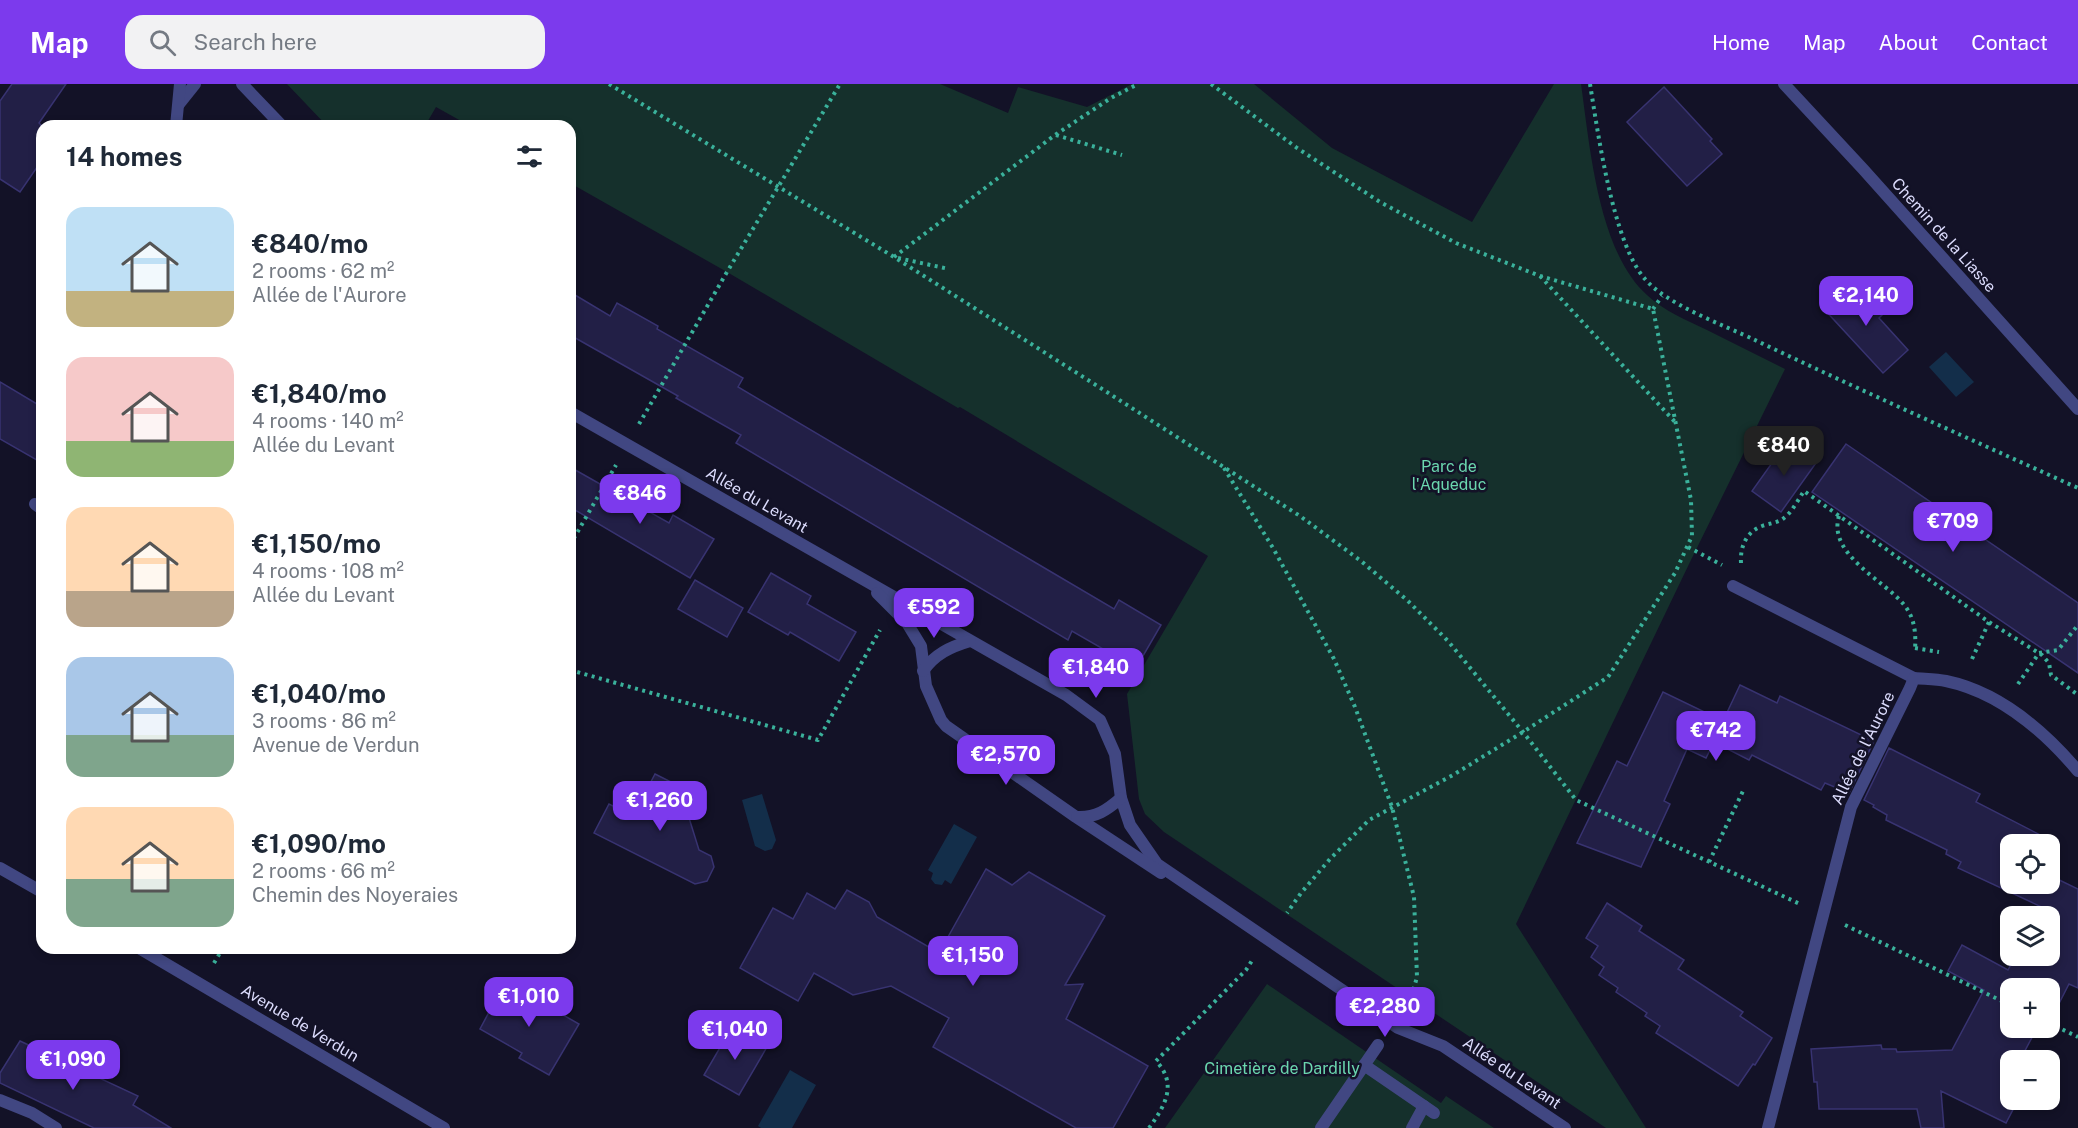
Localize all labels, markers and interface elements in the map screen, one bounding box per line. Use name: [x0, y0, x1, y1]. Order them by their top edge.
search box: [125, 15, 545, 69]
text: Map: [30, 26, 89, 59]
icon: search: [146, 26, 179, 59]
text: Search here: [194, 29, 317, 55]
text: Home: [1712, 30, 1770, 55]
text: Map: [1803, 30, 1846, 55]
text: About: [1879, 30, 1938, 55]
text: Contact: [1971, 30, 2048, 55]
icon: filters: [513, 140, 546, 173]
text: 14 homes: [66, 141, 182, 172]
street label: Chemin de la Liasse: [1888, 174, 2000, 296]
text: €840/mo: [252, 228, 368, 259]
icon: home: [114, 231, 186, 303]
text: 2 rooms · 62 m²: [252, 259, 394, 283]
pin: €2,140: [1817, 276, 1915, 327]
text: Allée de l'Aurore: [252, 283, 407, 307]
text: €2,140: [1833, 283, 1899, 307]
text: €1,840/mo: [252, 378, 387, 409]
icon: home: [114, 381, 186, 453]
text: 4 rooms · 140 m²: [252, 409, 404, 433]
pin: €840: [1748, 426, 1820, 477]
text: Allée du Levant: [252, 433, 395, 457]
text: €840: [1758, 433, 1810, 457]
park label: Parc de l'Aqueduc: [1412, 457, 1486, 494]
street label: Allée du Levant: [703, 463, 811, 537]
pin: €846: [604, 474, 676, 525]
text: €846: [614, 481, 666, 505]
pin: €709: [1917, 502, 1989, 553]
text: €709: [1927, 509, 1979, 533]
text: €1,150/mo: [252, 528, 381, 559]
icon: home: [114, 531, 186, 603]
text: 4 rooms · 108 m²: [252, 559, 404, 583]
text: Allée du Levant: [252, 583, 395, 607]
pin: €592: [898, 588, 970, 639]
text: €592: [908, 595, 960, 619]
pin: €1,840: [1047, 648, 1145, 699]
text: €1,840: [1063, 655, 1129, 679]
text: €1,040/mo: [252, 678, 386, 709]
icon: home: [114, 681, 186, 753]
street label: Allée de l'Aurore: [1827, 688, 1899, 808]
text: 3 rooms · 86 m²: [252, 709, 396, 733]
pin: €742: [1680, 711, 1752, 762]
text: €742: [1690, 718, 1742, 742]
text: Avenue de Verdun: [252, 733, 419, 757]
pin: €2,570: [957, 735, 1055, 786]
text: €2,570: [971, 742, 1041, 766]
pin: €1,260: [611, 781, 709, 832]
text: €1,260: [627, 788, 693, 812]
text: €1,090/mo: [252, 828, 386, 859]
icon: home: [114, 831, 186, 903]
map controls: [2000, 834, 2060, 1110]
button: locate: [2000, 834, 2060, 894]
text: 2 rooms · 66 m²: [252, 859, 395, 883]
text: Chemin des Noyeraies: [252, 883, 458, 907]
button: layers: [2000, 906, 2060, 966]
pin: €1,150: [924, 936, 1022, 987]
text: €1,150: [942, 943, 1004, 967]
pin: €1,010: [480, 977, 578, 1028]
button: +: [2000, 978, 2060, 1038]
street label: Avenue de Verdun: [238, 980, 362, 1066]
text: €1,010: [498, 984, 560, 1008]
pin: €2,280: [1336, 987, 1434, 1038]
text: €2,280: [1350, 994, 1420, 1018]
pin: €1,040: [686, 1010, 784, 1061]
text: €1,040: [702, 1017, 768, 1041]
street label: Allée du Levant: [1459, 1033, 1565, 1113]
pin: €1,090: [24, 1040, 122, 1091]
text: €1,090: [40, 1047, 106, 1071]
button: −: [2000, 1050, 2060, 1110]
park label: Cimetière de Dardilly: [1204, 1059, 1360, 1078]

